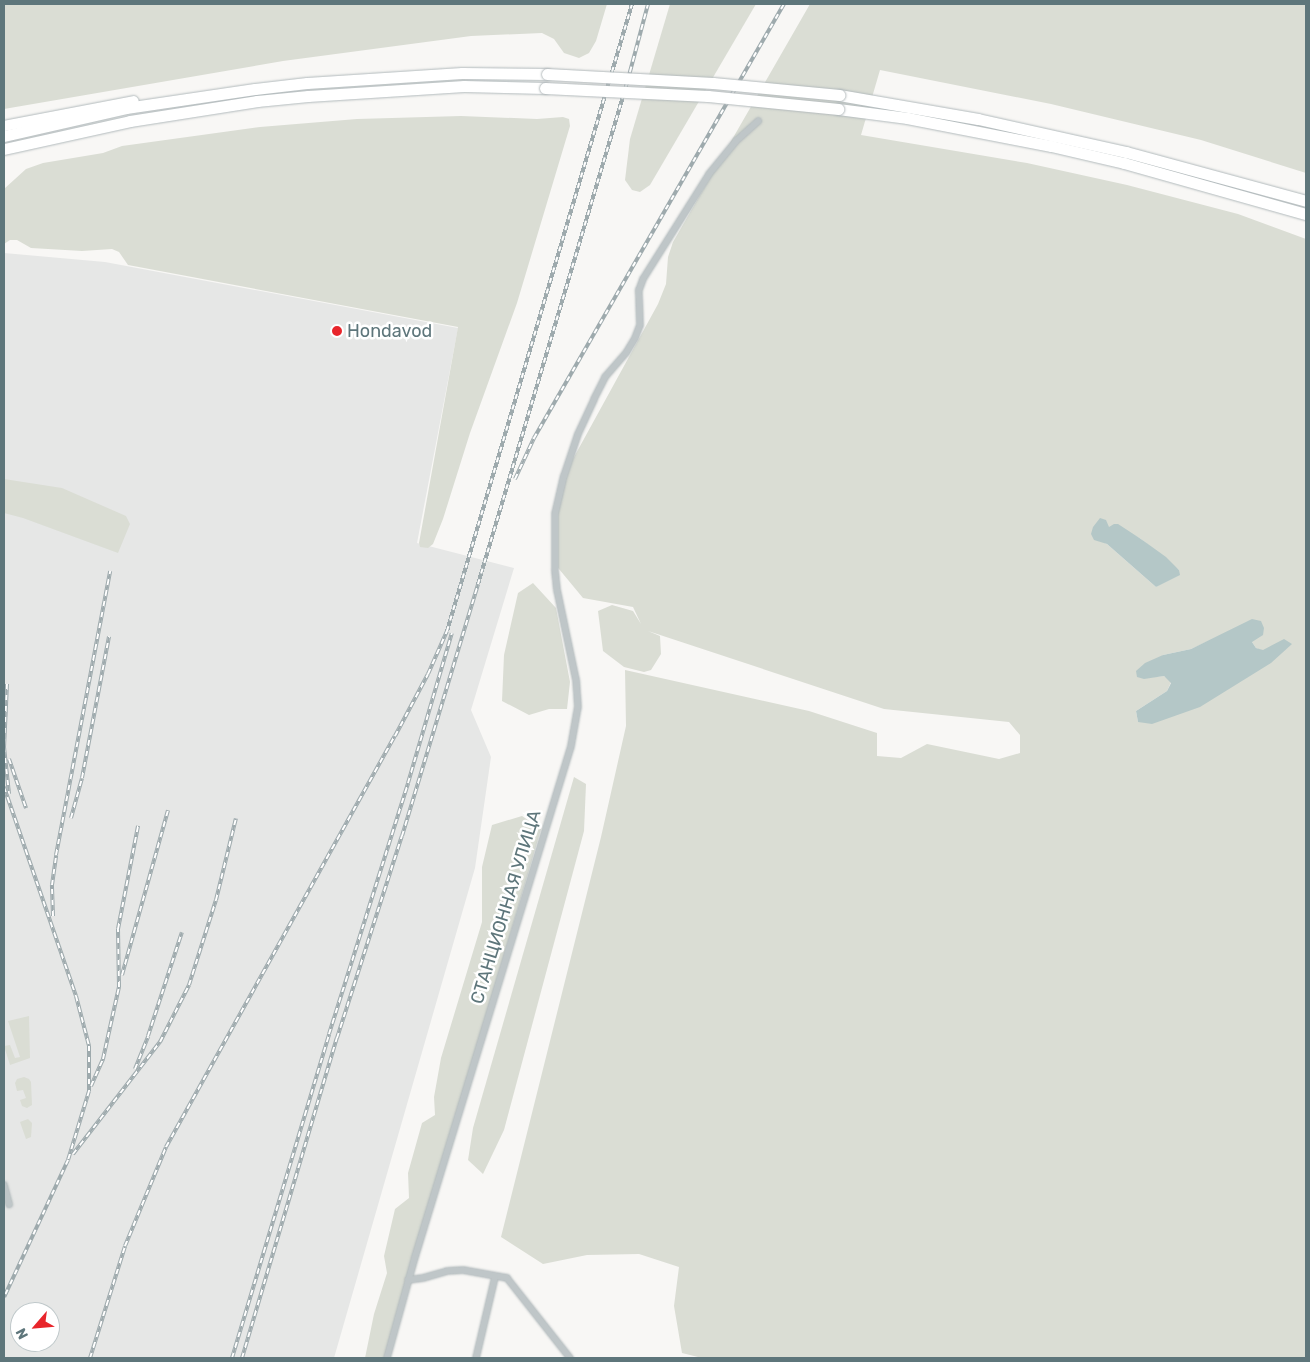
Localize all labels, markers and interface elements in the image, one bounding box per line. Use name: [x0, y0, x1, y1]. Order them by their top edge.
place label: Hondavod: [347, 320, 432, 342]
marker: Hondavod: [331, 325, 343, 337]
street label: СТАНЦИОННАЯ УЛИЦА: [466, 808, 546, 1006]
north arrow: [10, 1302, 60, 1352]
text: N: [12, 1325, 32, 1342]

